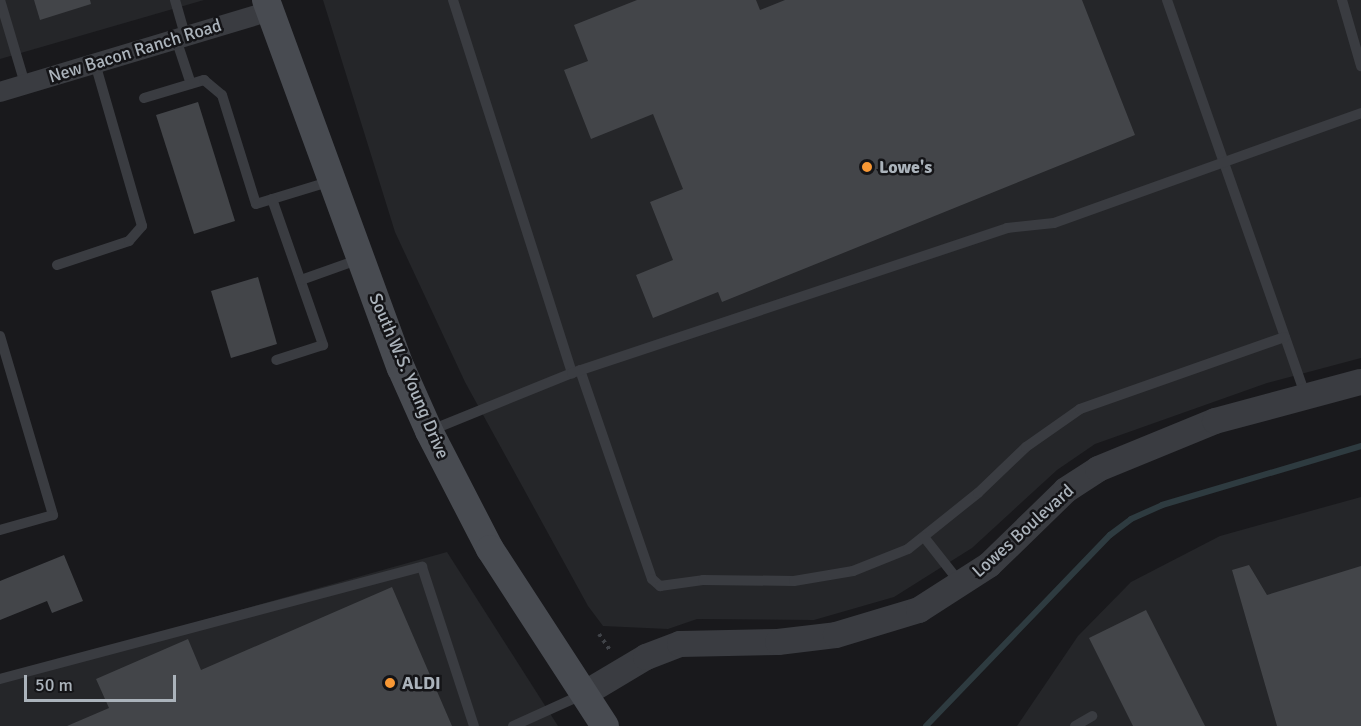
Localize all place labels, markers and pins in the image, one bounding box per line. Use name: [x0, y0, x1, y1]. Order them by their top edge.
place label: Lowe's: [879, 156, 932, 178]
marker: Lowe's: [860, 160, 874, 174]
place label: ALDI: [402, 672, 441, 694]
marker: ALDI: [383, 676, 397, 690]

